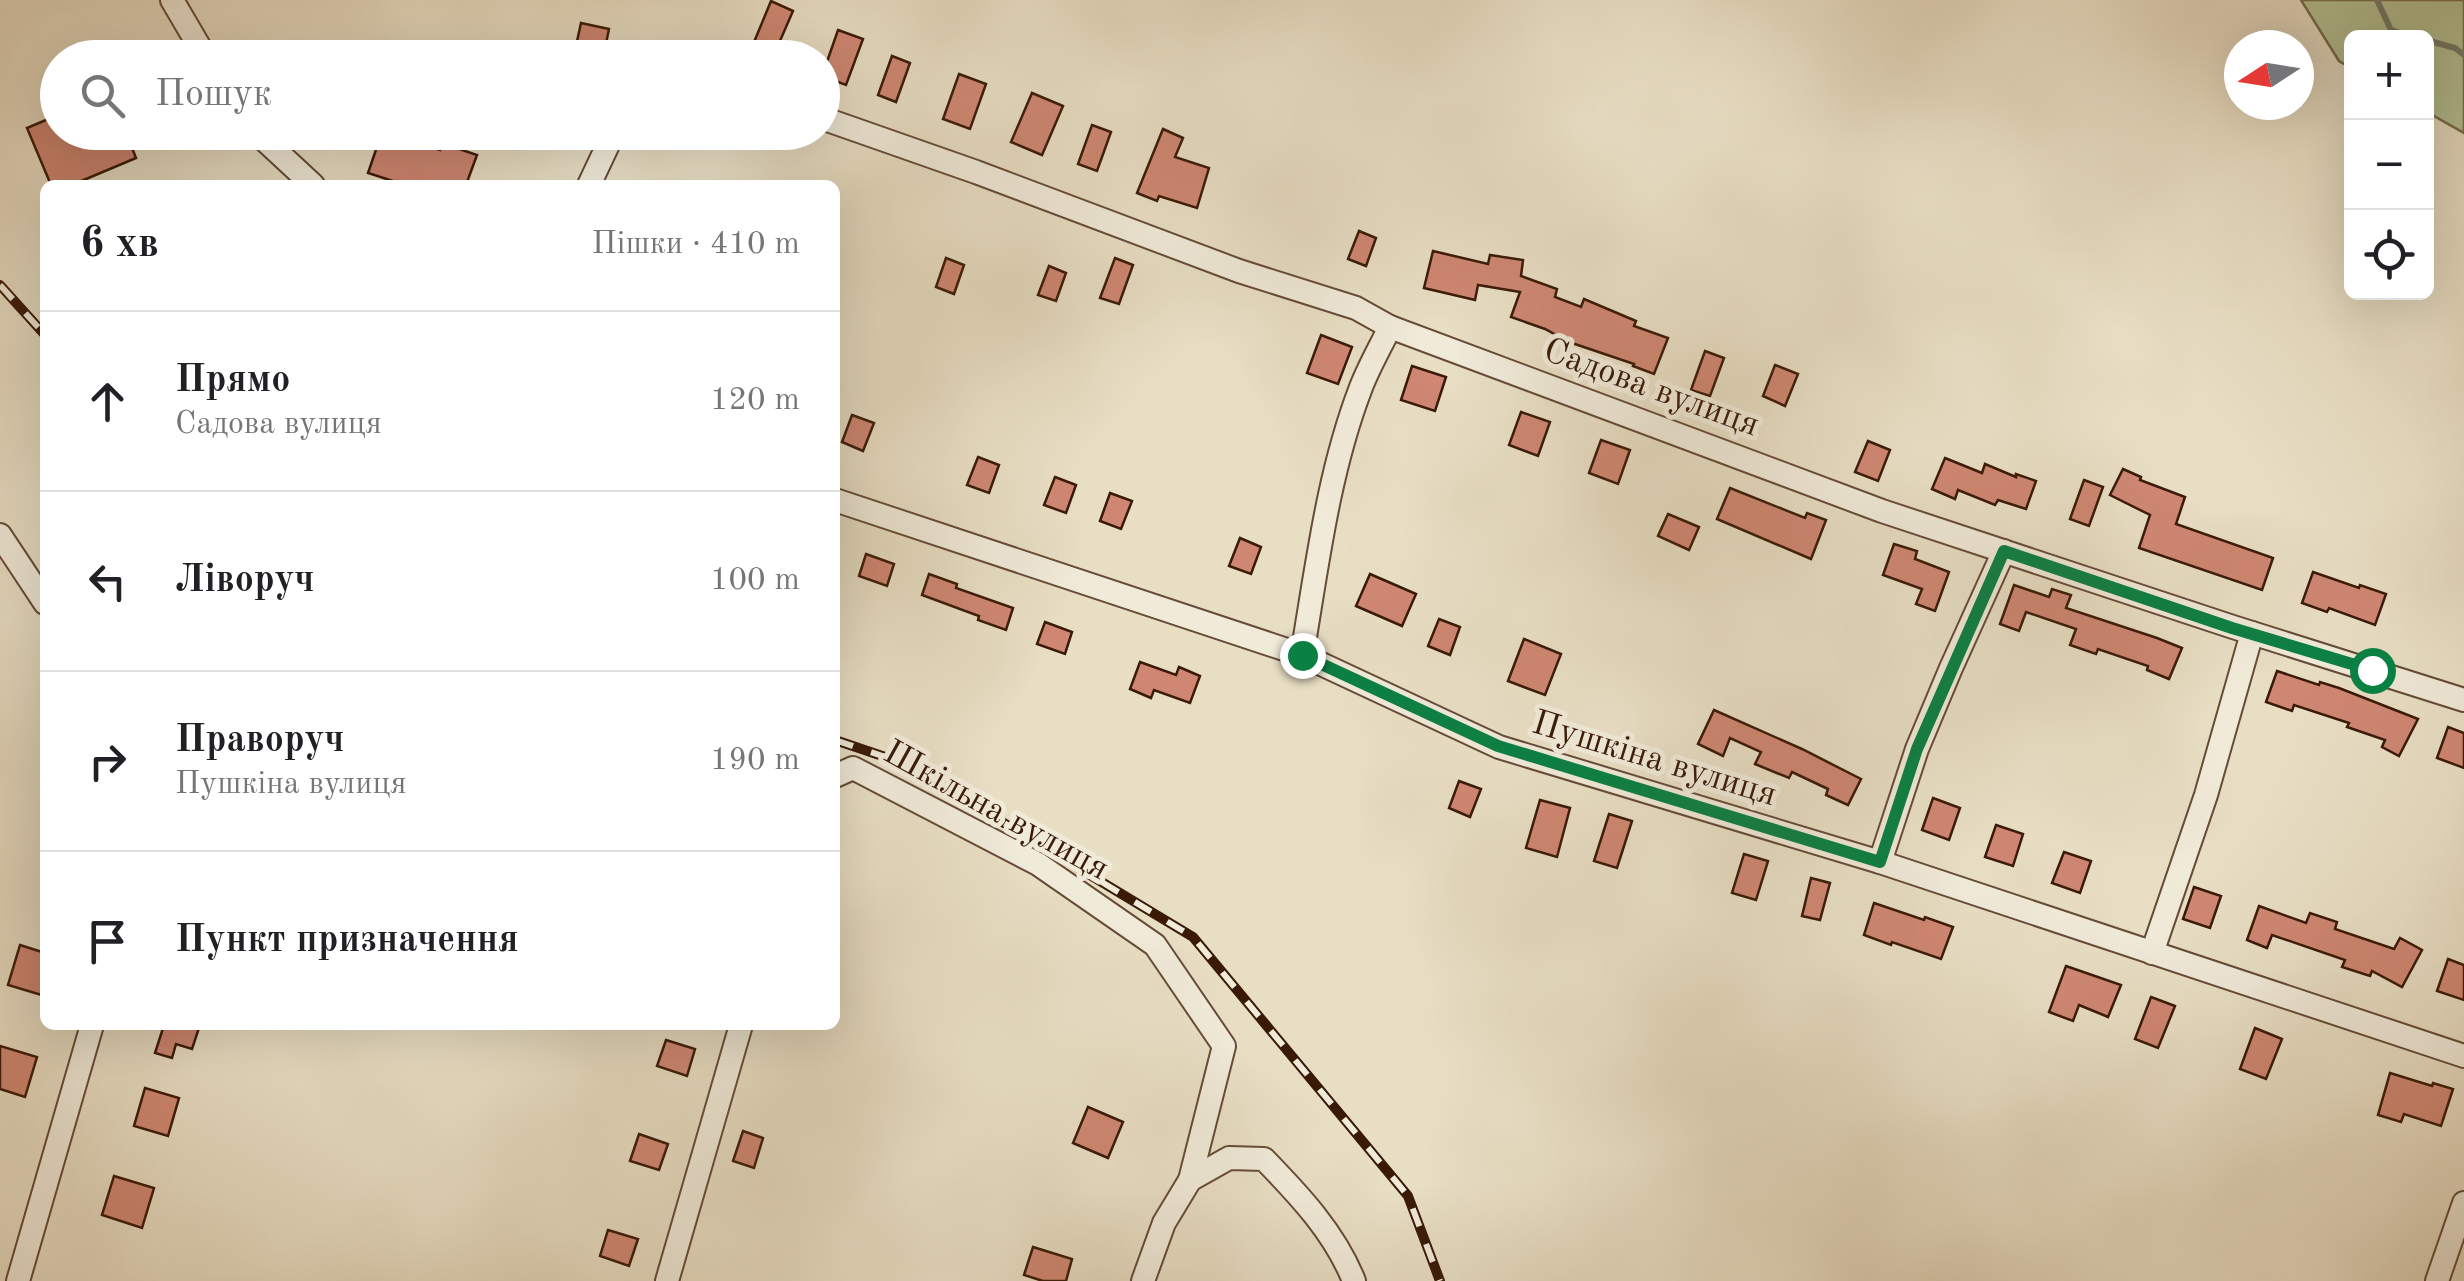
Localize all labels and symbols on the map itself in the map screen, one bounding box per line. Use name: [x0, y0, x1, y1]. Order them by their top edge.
north arrow: [2224, 30, 2314, 120]
street label: Садова вулиця: [1539, 333, 1763, 444]
route end: [1280, 633, 1326, 679]
route start: [2350, 648, 2396, 694]
street label: Пушкіна вулиця: [1528, 706, 1781, 813]
street label: Шкільна вулиця: [877, 735, 1114, 887]

